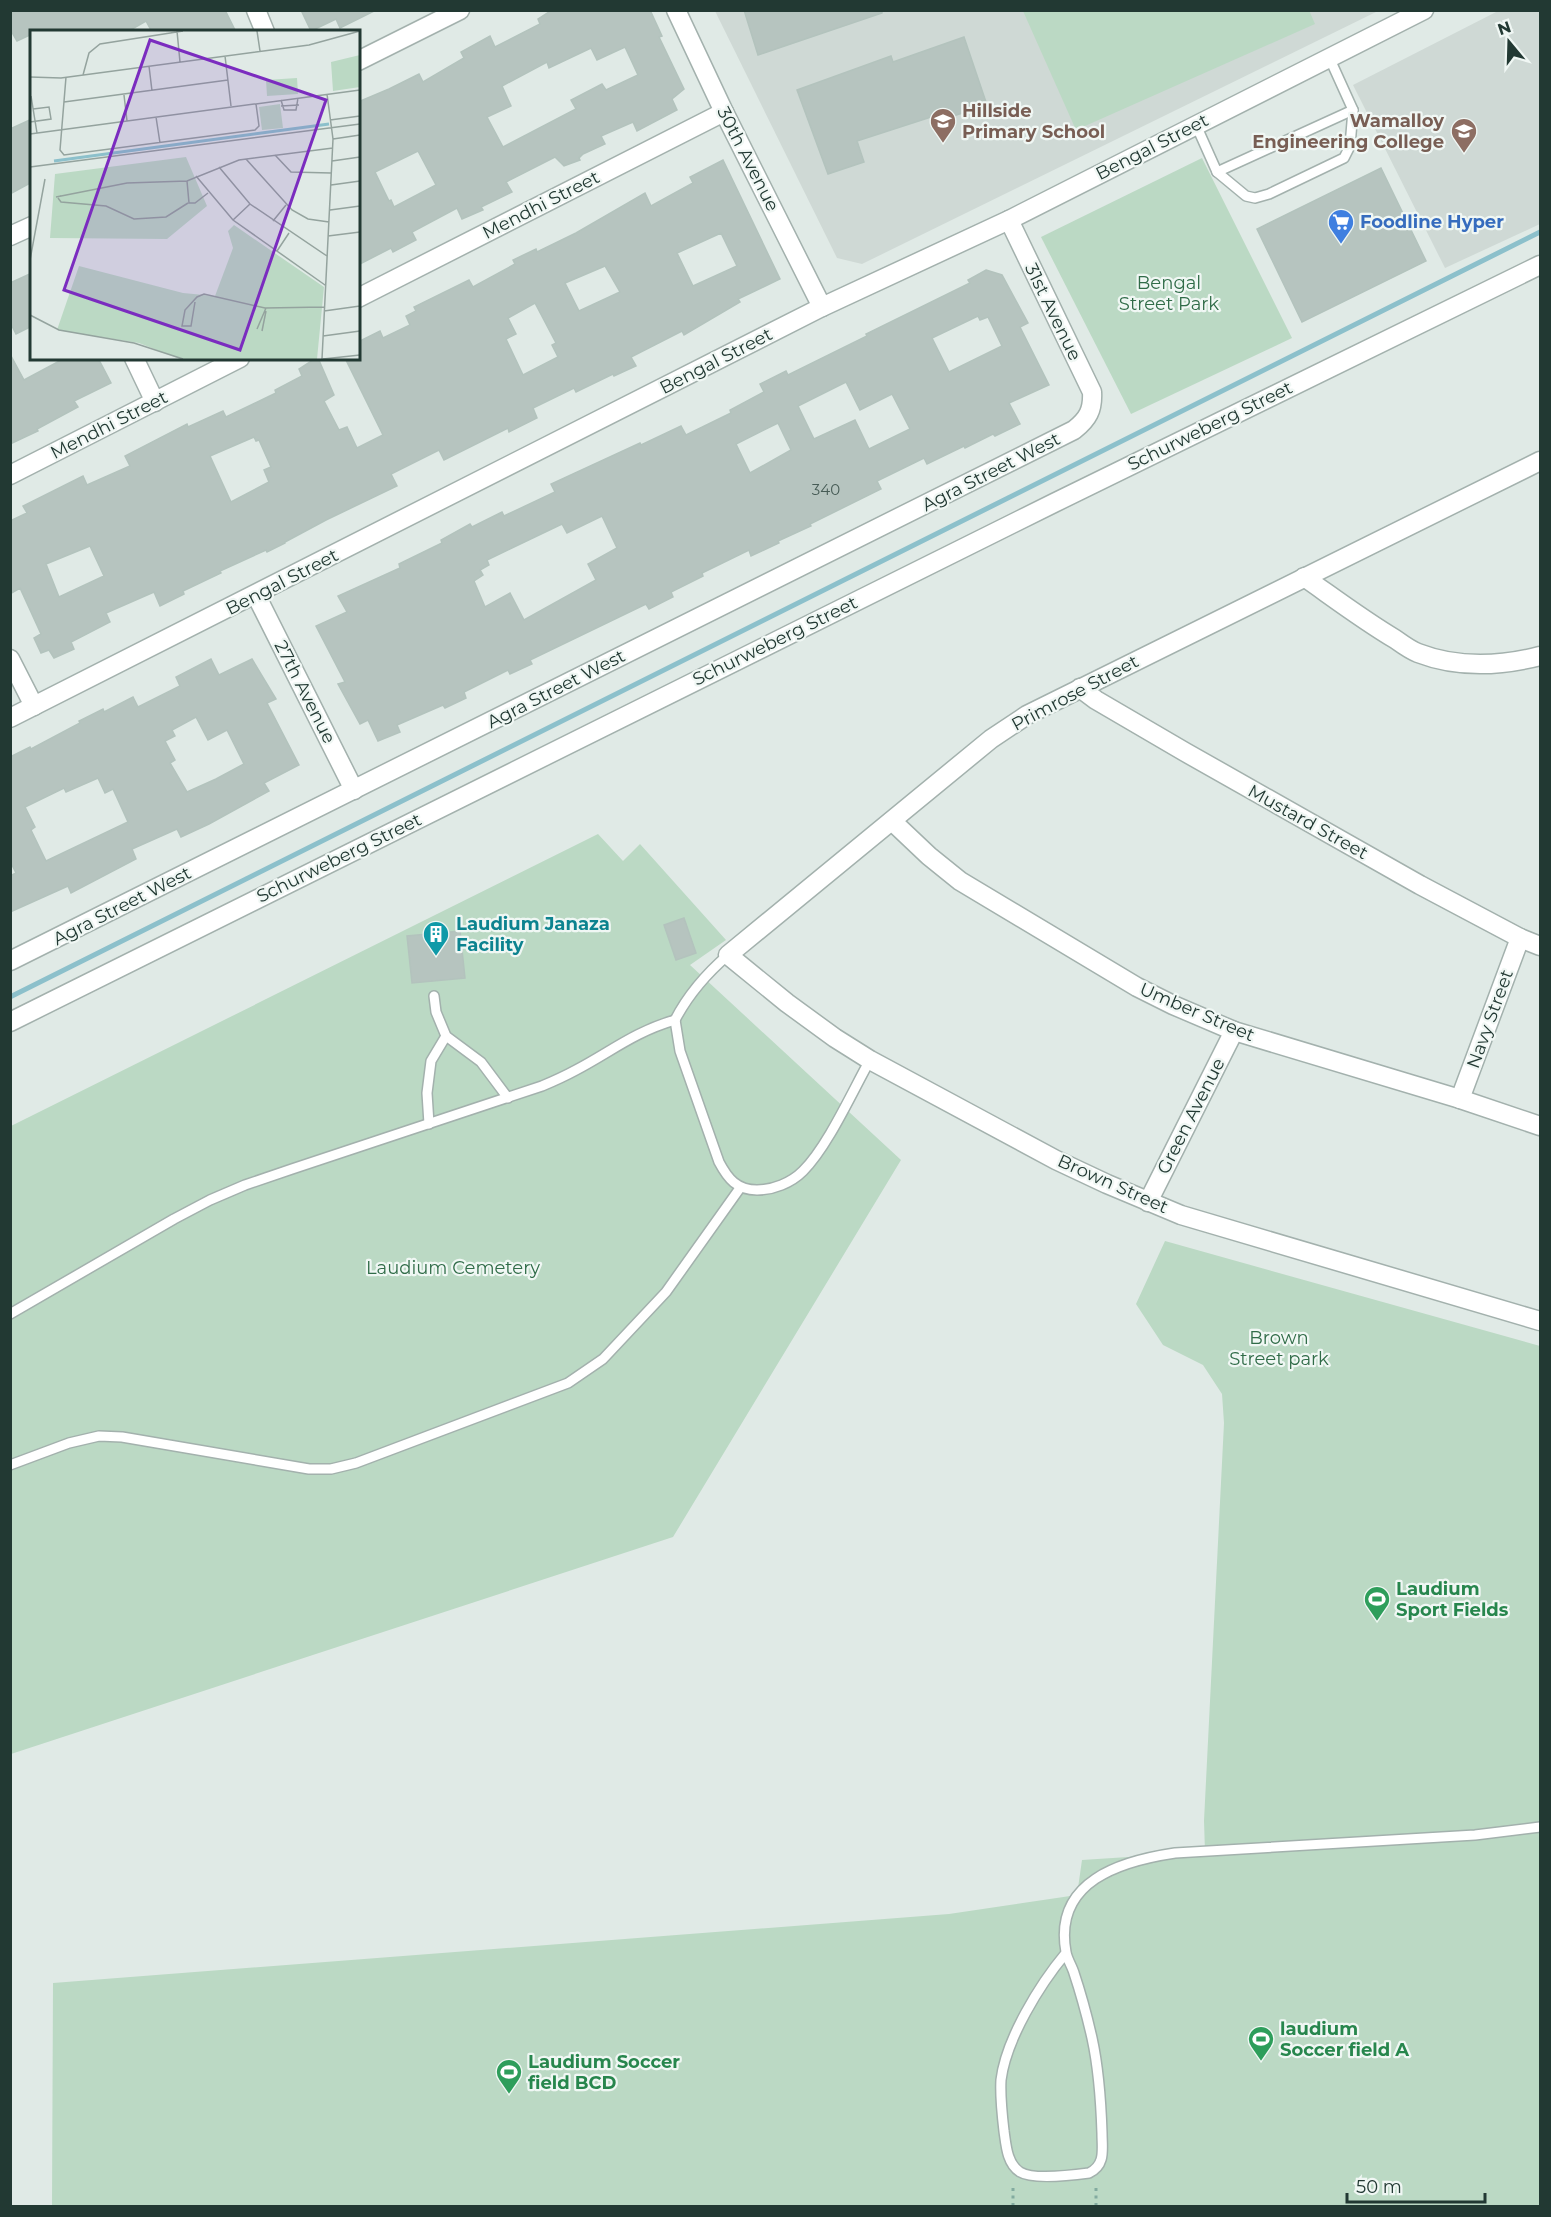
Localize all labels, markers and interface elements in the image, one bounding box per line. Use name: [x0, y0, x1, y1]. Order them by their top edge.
north arrow: [1479, 12, 1539, 72]
text: N: [1495, 17, 1513, 39]
inset map: [30, 30, 360, 360]
place label: Hillside Primary School: [962, 100, 1105, 143]
street label: 30th Avenue: [712, 103, 784, 215]
school or university icon: Hillside Primary School: [928, 106, 958, 144]
street label: Bengal Street: [1092, 109, 1212, 185]
place label: Wamalloy Engineering College: [1252, 110, 1444, 153]
school or university icon: Wamalloy Engineering College: [1449, 116, 1479, 154]
street label: Mendhi Street: [479, 166, 603, 244]
supermarket icon: Foodline Hyper: [1326, 207, 1356, 245]
place label: Foodline Hyper: [1360, 211, 1504, 233]
street label: 31st Avenue: [1020, 260, 1086, 364]
park label: Bengal Street Park: [1119, 272, 1219, 315]
street label: Bengal Street: [656, 323, 776, 399]
street label: Schurweberg Street: [1124, 376, 1296, 476]
street label: Mendhi Street: [47, 386, 171, 464]
street label: Agra Street West: [918, 428, 1064, 516]
house number: 340: [812, 480, 840, 499]
street label: Bengal Street: [222, 544, 342, 620]
street label: Schurweberg Street: [689, 591, 861, 691]
street label: 27th Avenue: [270, 637, 340, 747]
street label: Agra Street West: [483, 645, 629, 733]
street label: Primrose Street: [1008, 650, 1142, 736]
street label: Mustard Street: [1244, 780, 1372, 864]
street label: Schurweberg Street: [253, 808, 425, 908]
street label: Agra Street West: [49, 862, 195, 950]
place label: Laudium Janaza Facility: [456, 913, 610, 956]
building icon: Laudium Janaza Facility: [421, 919, 451, 957]
street label: Navy Street: [1462, 967, 1518, 1071]
street label: Umber Street: [1136, 978, 1258, 1046]
street label: Green Avenue: [1152, 1054, 1230, 1178]
street label: Brown Street: [1054, 1150, 1172, 1218]
park label: Laudium Cemetery: [366, 1257, 540, 1279]
park label: Brown Street park: [1229, 1327, 1329, 1370]
place label: Laudium Sport Fields: [1396, 1578, 1509, 1621]
sports icon: Laudium Sport Fields: [1362, 1584, 1392, 1622]
place label: laudium Soccer field A: [1280, 2018, 1409, 2061]
sports icon: laudium Soccer field A: [1246, 2024, 1276, 2062]
place label: Laudium Soccer field BCD: [528, 2051, 680, 2094]
sports icon: Laudium Soccer field BCD: [494, 2057, 524, 2095]
scale bar: [1347, 2166, 1485, 2204]
text: 50 m: [1356, 2176, 1402, 2198]

